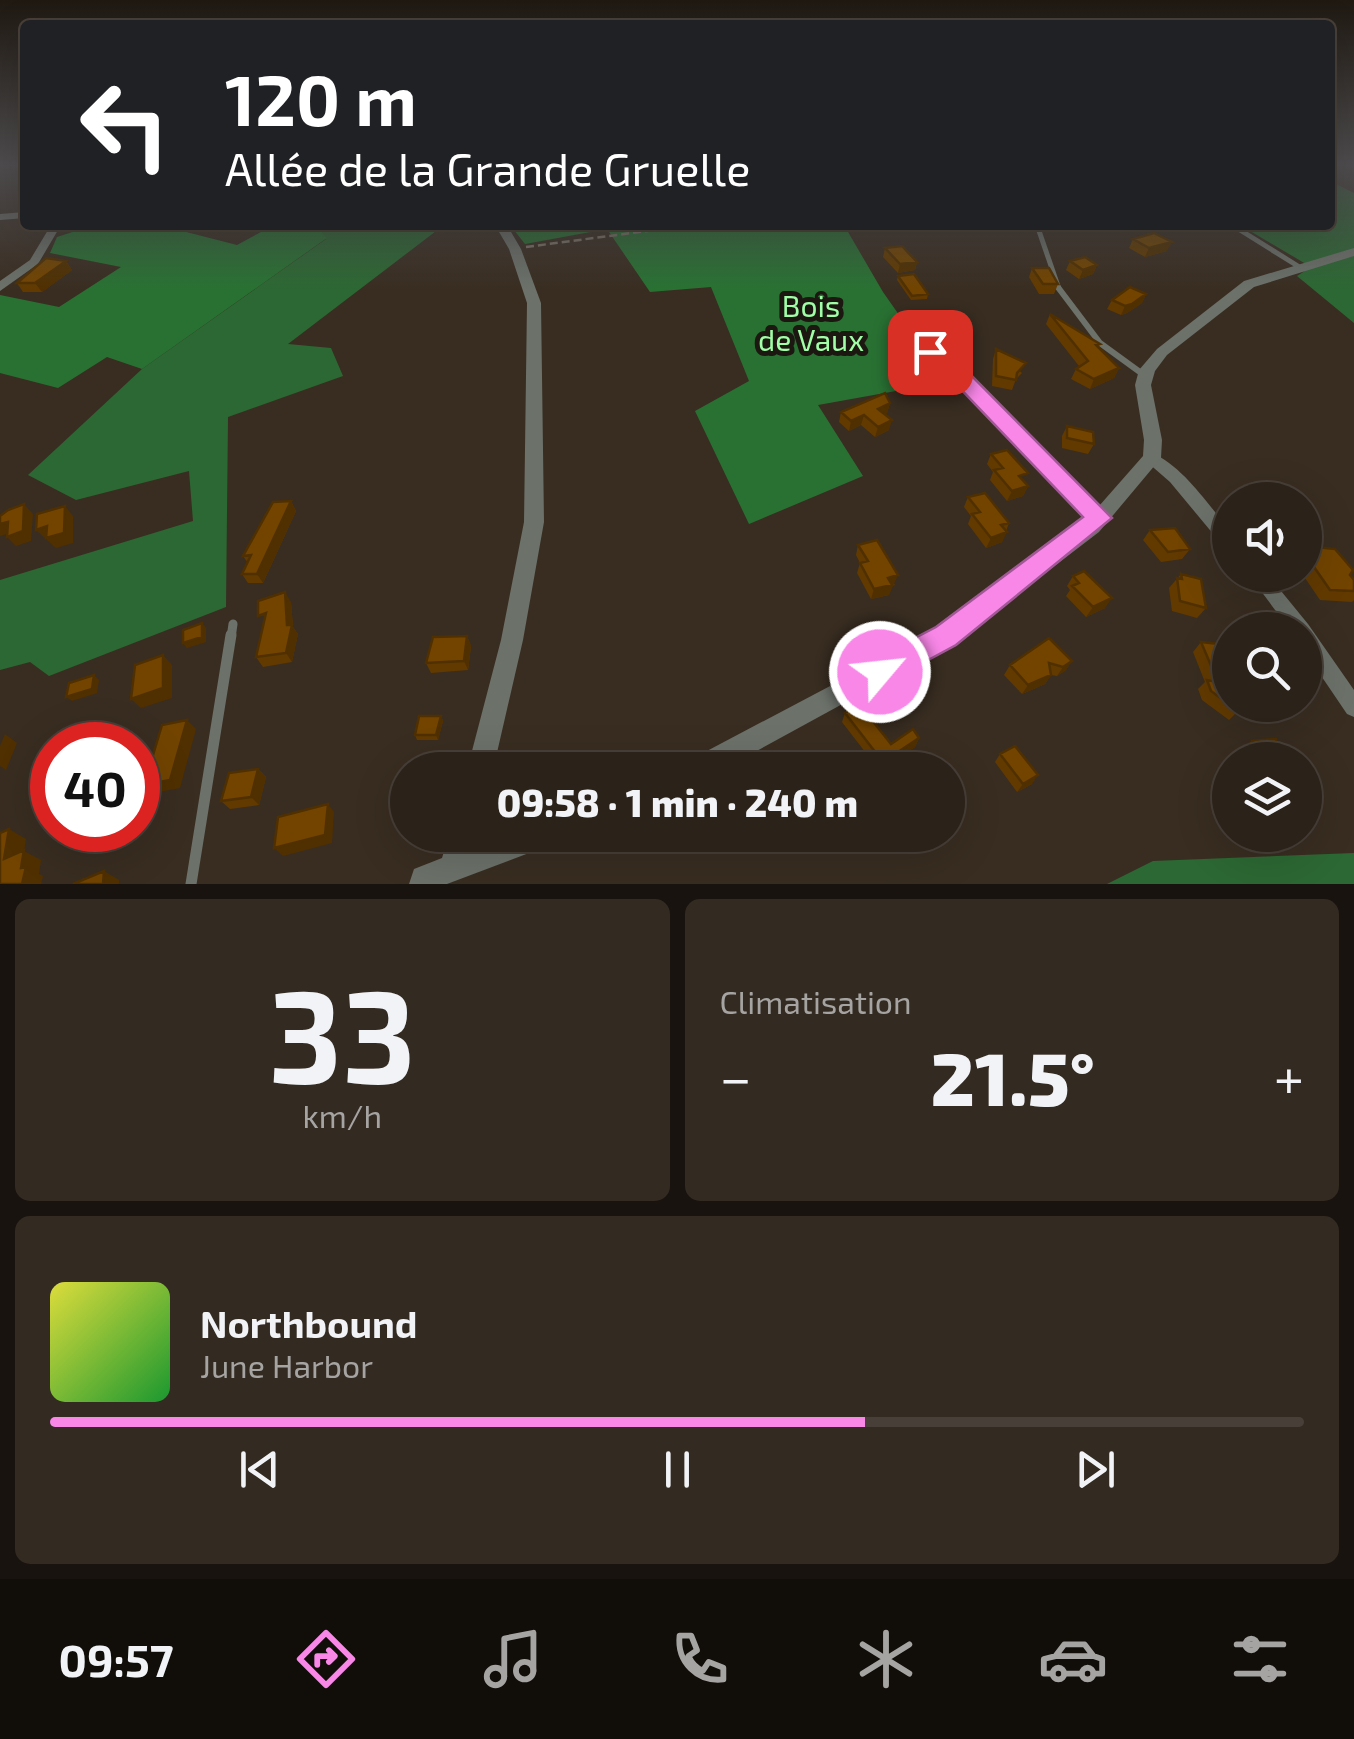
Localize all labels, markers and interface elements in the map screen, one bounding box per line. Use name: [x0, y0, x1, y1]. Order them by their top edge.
text: 120 m: [225, 56, 417, 140]
icon: left: [60, 60, 190, 190]
text: Allée de la Grande Gruelle: [225, 141, 750, 195]
park label: Bois de Vaux: [758, 287, 864, 357]
pin: [888, 310, 973, 395]
icon: arrive: [903, 325, 958, 380]
map controls: [1212, 482, 1322, 852]
button: sound: [1212, 482, 1322, 592]
button: search: [1212, 612, 1322, 722]
position arrow: [828, 620, 932, 724]
speed limit sign: 40: [30, 722, 160, 852]
button: layers: [1212, 742, 1322, 852]
text: 09:58 · 1 min · 240 m: [497, 779, 858, 825]
text: 33: [269, 953, 416, 1109]
text: Climatisation: [720, 982, 912, 1020]
text: 21.5°: [931, 1031, 1095, 1121]
text: −: [720, 1043, 752, 1109]
text: +: [1274, 1043, 1304, 1109]
text: km/h: [303, 1096, 382, 1134]
text: Northbound: [200, 1300, 418, 1346]
text: June Harbor: [200, 1346, 373, 1384]
icon: previous: [232, 1442, 287, 1497]
icon: pause: [650, 1442, 705, 1497]
icon: next: [1068, 1442, 1123, 1497]
icon: directions: [291, 1624, 361, 1694]
icon: music: [478, 1624, 548, 1694]
icon: phone: [665, 1624, 735, 1694]
icon: climate: [851, 1624, 921, 1694]
icon: car: [1038, 1624, 1108, 1694]
icon: filters: [1225, 1624, 1295, 1694]
text: 09:57: [58, 1632, 174, 1686]

